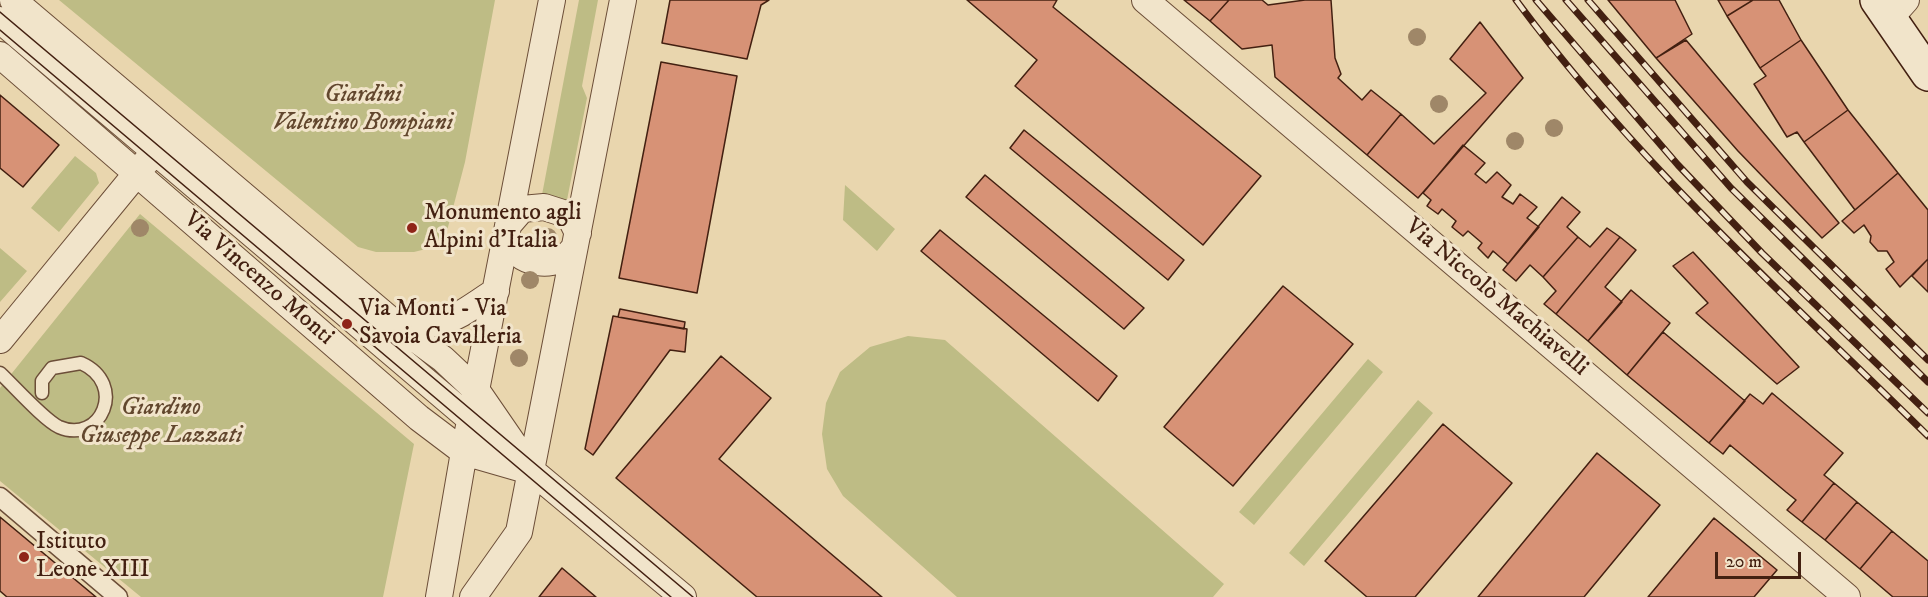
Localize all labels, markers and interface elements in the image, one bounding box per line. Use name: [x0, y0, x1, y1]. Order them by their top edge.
park label: Giardini Valentino Bompiani: [273, 82, 453, 138]
place label: Monumento agli Alpini d'Italia: [424, 200, 581, 256]
street label: Via Vincenzo Monti: [177, 206, 339, 352]
street label: Via Niccolò Machiavelli: [1398, 213, 1594, 383]
marker: Monumento agli Alpini d'Italia: [405, 221, 419, 235]
place label: Via Monti - Via Savoia Cavalleria: [359, 296, 522, 352]
marker: Via Monti - Via Savoia Cavalleria: [340, 317, 354, 331]
park label: Giardino Giuseppe Lazzati: [80, 395, 242, 451]
place label: Istituto Leone XIII: [36, 529, 150, 585]
scale bar: [1718, 540, 1804, 578]
marker: Istituto Leone XIII: [17, 550, 31, 564]
text: 20 m: [1726, 551, 1762, 573]

